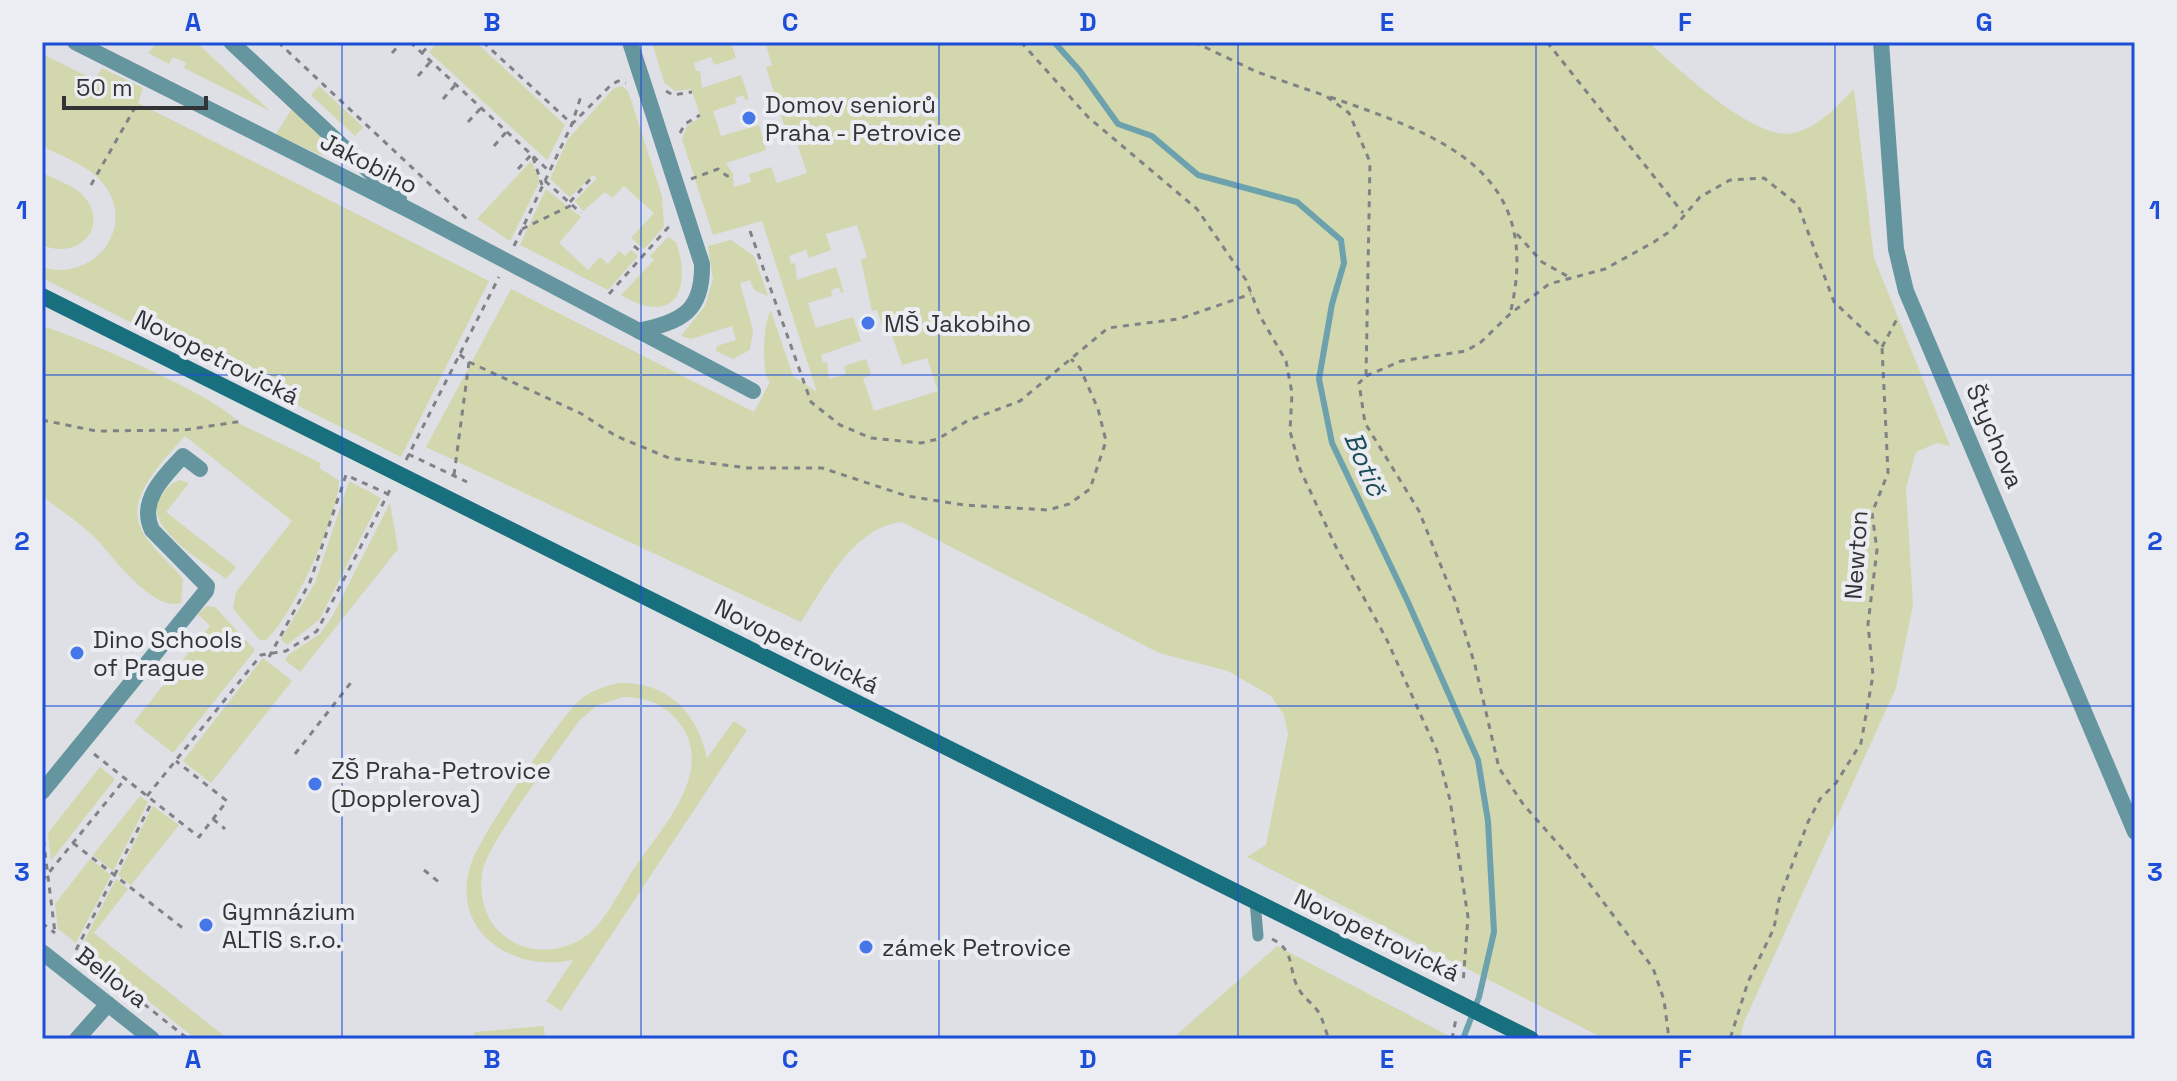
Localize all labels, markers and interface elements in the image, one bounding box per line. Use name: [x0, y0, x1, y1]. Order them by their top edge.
text: A: [185, 5, 202, 39]
text: B: [483, 5, 501, 39]
text: C: [782, 5, 798, 39]
text: D: [1079, 5, 1097, 39]
text: E: [1380, 5, 1394, 39]
text: F: [1678, 5, 1692, 39]
text: G: [1975, 5, 1993, 39]
scale bar: [64, 60, 206, 110]
text: 50 m: [76, 72, 133, 103]
place label: Domov seniorů Praha - Petrovice: [765, 89, 961, 148]
marker: Domov seniorů Praha - Petrovice: [740, 109, 758, 127]
street label: Jakobiho: [315, 125, 423, 201]
text: 1: [16, 193, 28, 227]
text: 1: [2149, 193, 2161, 227]
street label: Novopetrovická: [130, 302, 305, 412]
place label: MŠ Jakobiho: [884, 308, 1031, 339]
marker: MŠ Jakobiho: [859, 314, 877, 332]
street label: Štychova: [1959, 379, 2031, 493]
water label: Botič: [1336, 427, 1394, 503]
street label: Newton: [1837, 509, 1875, 601]
text: 2: [14, 524, 30, 558]
text: 2: [2147, 524, 2163, 558]
street label: Novopetrovická: [710, 591, 885, 701]
place label: Dino Schools of Prague: [93, 624, 242, 683]
marker: Dino Schools of Prague: [68, 644, 86, 662]
place label: ZŠ Praha-Petrovice (Dopplerova): [331, 755, 551, 814]
marker: ZŠ Praha-Petrovice (Dopplerova): [306, 775, 324, 793]
text: 3: [14, 855, 30, 889]
text: 3: [2147, 855, 2163, 889]
street label: Novopetrovická: [1289, 882, 1465, 989]
place label: Gymnázium ALTIS s.r.o.: [222, 896, 355, 955]
marker: Gymnázium ALTIS s.r.o.: [197, 916, 215, 934]
place label: zámek Petrovice: [882, 932, 1071, 963]
marker: zámek Petrovice: [857, 938, 875, 956]
street label: Bellova: [70, 939, 154, 1015]
text: A: [185, 1042, 202, 1076]
text: B: [483, 1042, 501, 1076]
text: C: [782, 1042, 798, 1076]
text: D: [1079, 1042, 1097, 1076]
text: E: [1380, 1042, 1394, 1076]
text: F: [1678, 1042, 1692, 1076]
text: G: [1975, 1042, 1993, 1076]

